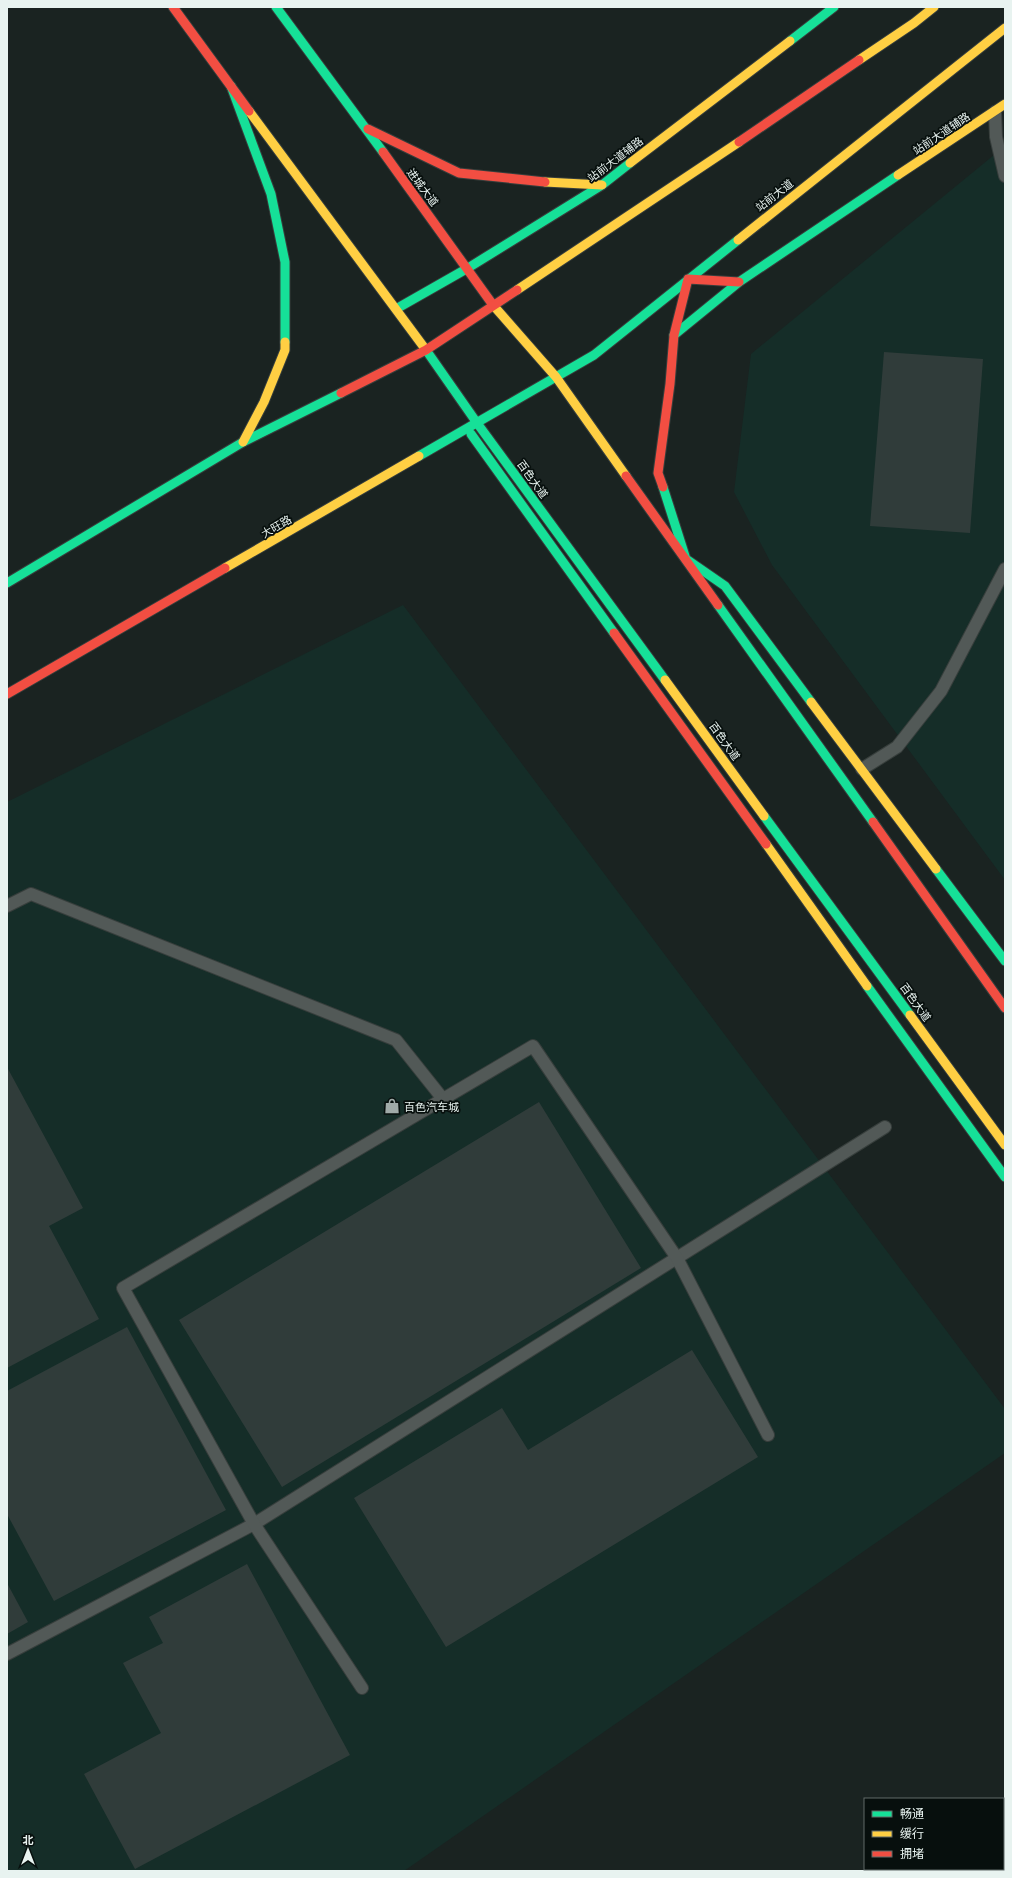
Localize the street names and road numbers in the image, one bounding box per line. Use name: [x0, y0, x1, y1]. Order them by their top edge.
street label: 站前大道辅路: [910, 109, 972, 157]
street label: 站前大道辅路: [585, 134, 645, 184]
street label: 进城大道: [405, 166, 441, 208]
street label: 站前大道: [753, 176, 795, 214]
street label: 百色大道: [515, 457, 551, 501]
street label: 大旺路: [258, 512, 294, 540]
street label: 百色大道: [707, 719, 743, 763]
street label: 百色大道: [898, 980, 934, 1024]

